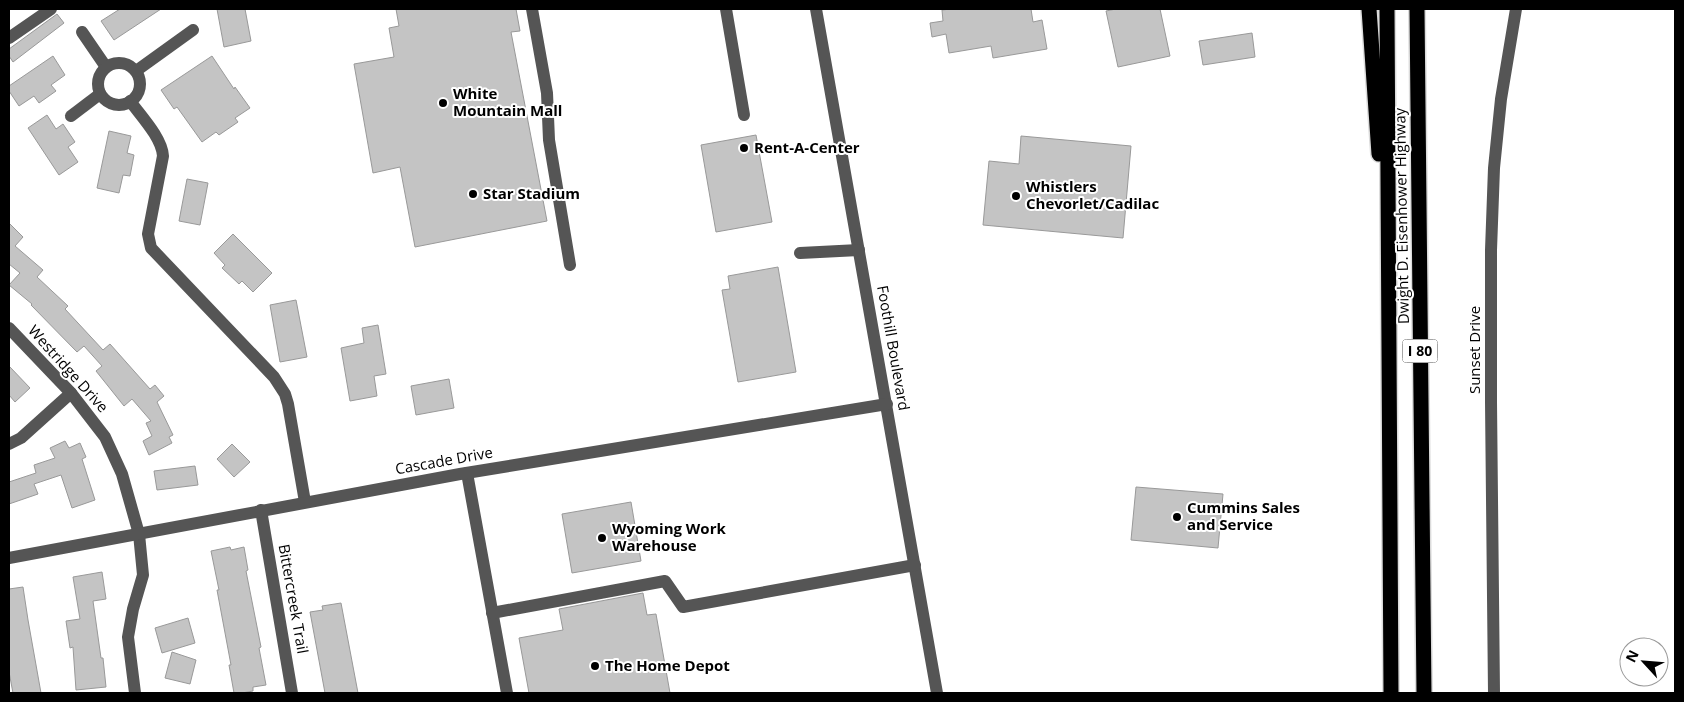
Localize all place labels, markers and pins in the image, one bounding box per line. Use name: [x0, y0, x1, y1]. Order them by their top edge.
place label: White Mountain Mall: [453, 83, 562, 120]
marker: White Mountain Mall: [437, 97, 449, 109]
place label: Rent-A-Center: [754, 137, 860, 157]
marker: Rent-A-Center: [738, 142, 750, 154]
place label: Whistlers Chevorlet/Cadilac: [1026, 176, 1159, 213]
place label: Star Stadium: [483, 183, 580, 203]
marker: Star Stadium: [467, 188, 479, 200]
marker: Whistlers Chevorlet/Cadilac: [1010, 190, 1022, 202]
place label: Cummins Sales and Service: [1187, 497, 1300, 534]
marker: Cummins Sales and Service: [1171, 511, 1183, 523]
place label: Wyoming Work Warehouse: [612, 518, 726, 555]
marker: Wyoming Work Warehouse: [596, 532, 608, 544]
place label: The Home Depot: [605, 655, 730, 675]
marker: The Home Depot: [589, 660, 601, 672]

